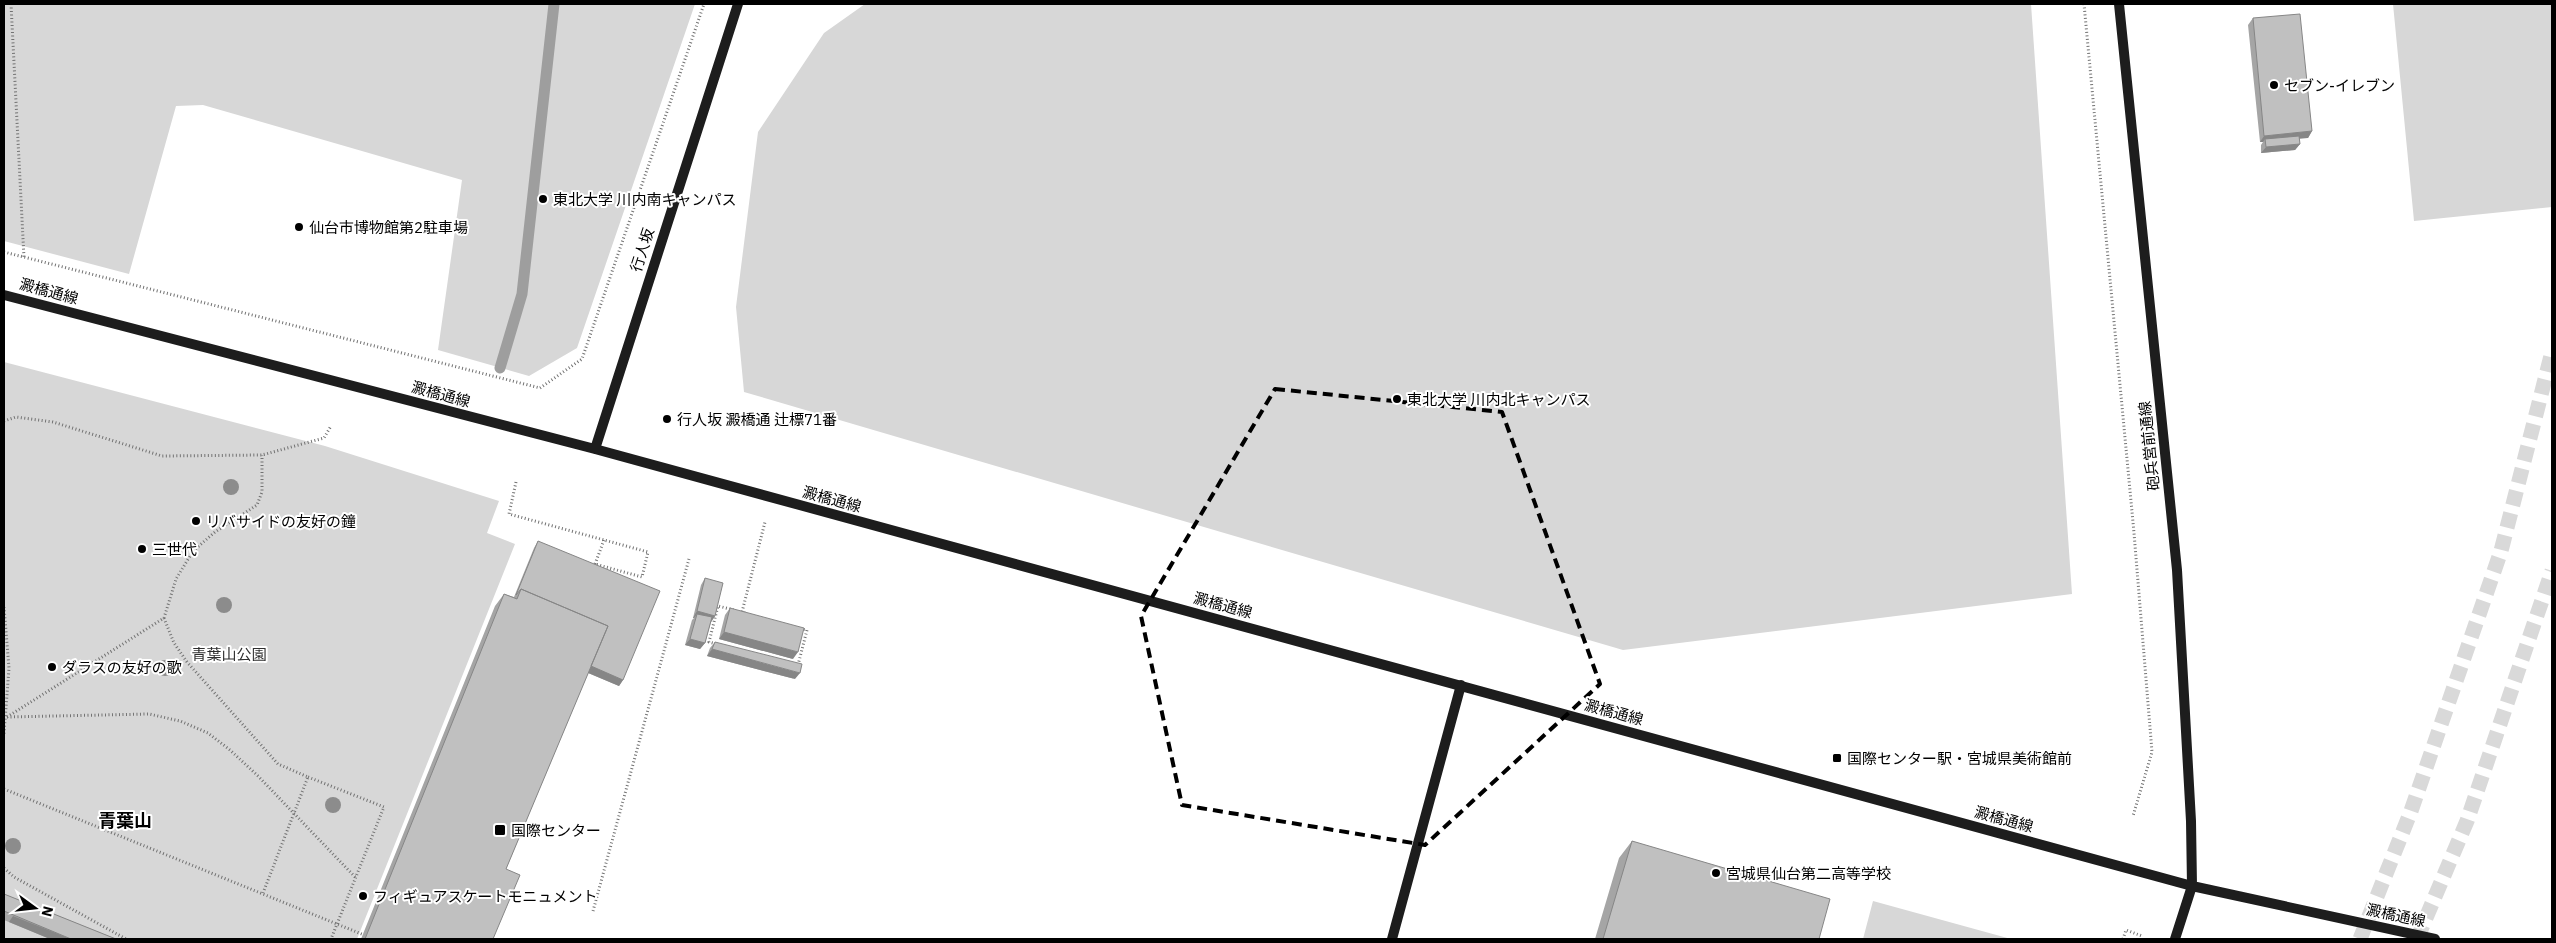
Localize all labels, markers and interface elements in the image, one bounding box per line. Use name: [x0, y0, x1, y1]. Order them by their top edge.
place label: セブン-イレブン: [2284, 76, 2395, 95]
marker: セブン-イレブン: [2268, 79, 2280, 91]
place label: 東北大学 川内南キャンパス: [553, 190, 737, 209]
marker: 東北大学 川内南キャンパス: [537, 193, 549, 205]
place label: 仙台市博物館第2駐車場: [309, 218, 468, 237]
marker: 仙台市博物館第2駐車場: [293, 221, 305, 233]
street label: 行人坂: [626, 226, 658, 274]
street label: 澱橋通線: [18, 274, 80, 308]
street label: 澱橋通線: [410, 377, 472, 411]
place label: 東北大学 川内北キャンパス: [1407, 390, 1591, 409]
marker: 東北大学 川内北キャンパス: [1391, 393, 1403, 405]
street label: 砲兵営前通線: [2135, 400, 2163, 492]
place label: 行人坂 澱橋通 辻標71番: [677, 410, 837, 429]
marker: 行人坂 澱橋通 辻標71番: [661, 413, 673, 425]
street label: 澱橋通線: [801, 482, 863, 516]
place label: リバサイドの友好の鐘: [206, 512, 356, 531]
marker: リバサイドの友好の鐘: [190, 515, 202, 527]
place label: 三世代: [152, 540, 197, 559]
marker: 三世代: [136, 543, 148, 555]
street label: 澱橋通線: [1192, 588, 1254, 622]
park label: 青葉山公園: [191, 645, 267, 664]
place label: ダラスの友好の歌: [62, 658, 182, 677]
marker: ダラスの友好の歌: [46, 661, 58, 673]
street label: 澱橋通線: [1583, 695, 1645, 729]
place label: 国際センター駅・宮城県美術館前: [1847, 749, 2072, 768]
marker: 国際センター駅・宮城県美術館前: [1831, 752, 1843, 764]
street label: 澱橋通線: [1973, 802, 2035, 836]
district label: 青葉山: [98, 809, 152, 832]
place label: 国際センター: [511, 821, 601, 840]
marker: 国際センター: [493, 823, 507, 837]
place label: 宮城県仙台第二高等学校: [1726, 864, 1891, 883]
marker: 宮城県仙台第二高等学校: [1710, 867, 1722, 879]
north arrow: [10, 883, 60, 933]
place label: フィギュアスケートモニュメント: [373, 887, 597, 906]
marker: フィギュアスケートモニュメント: [357, 890, 369, 902]
street label: 澱橋通線: [2365, 899, 2427, 931]
text: N: [38, 904, 58, 919]

